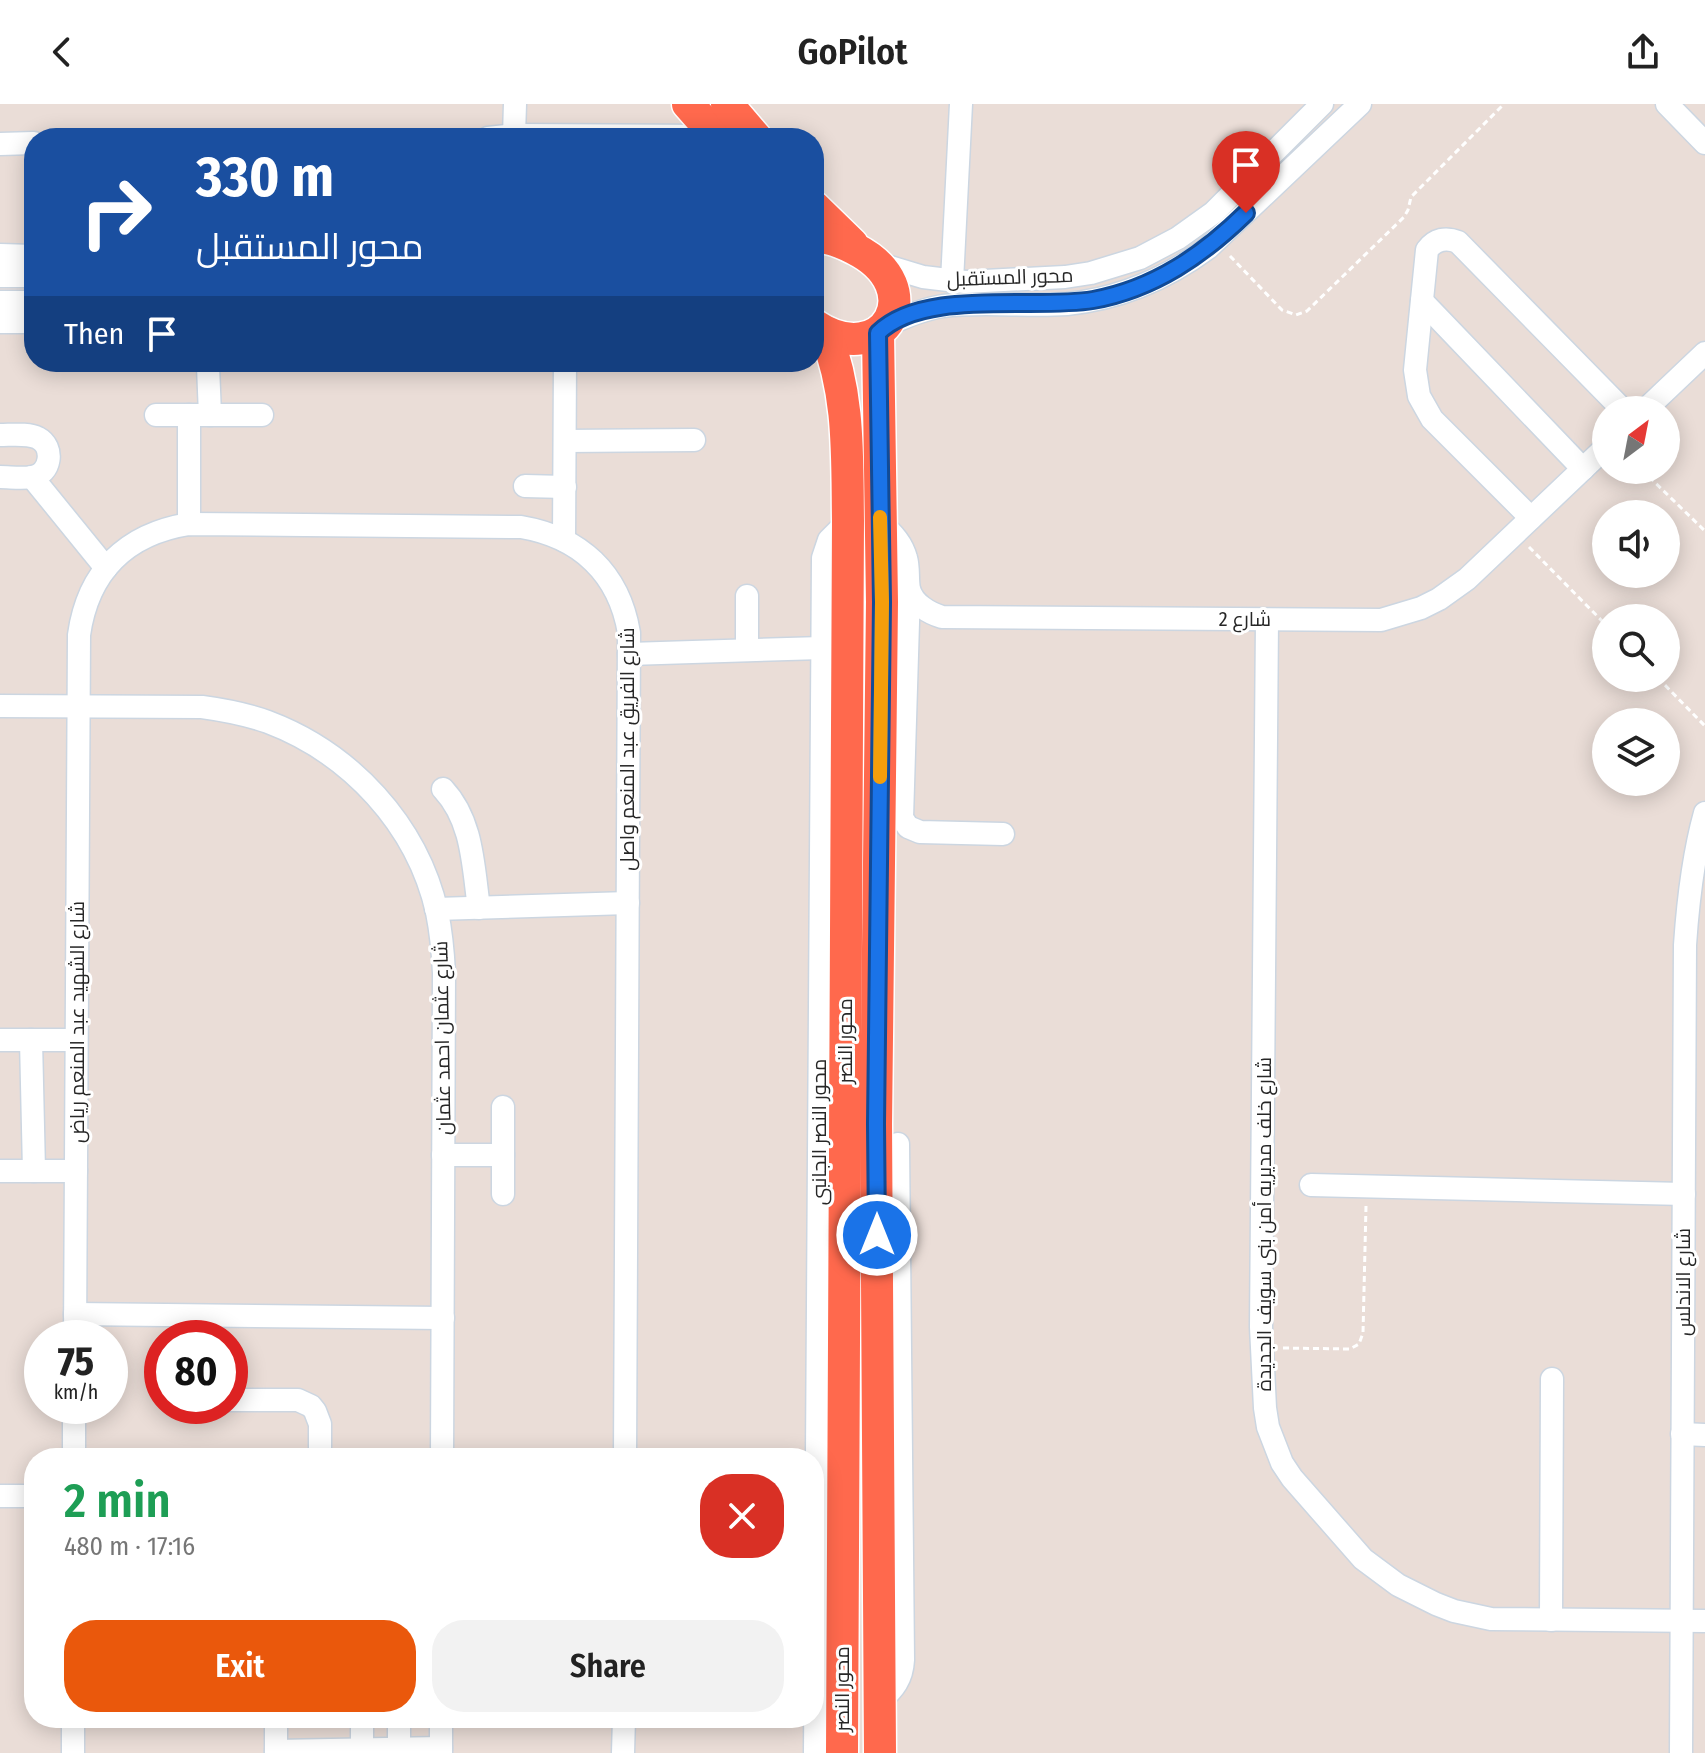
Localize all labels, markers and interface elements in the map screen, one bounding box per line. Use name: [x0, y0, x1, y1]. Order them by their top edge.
icon: back: [40, 30, 84, 74]
text: GoPilot: [797, 30, 908, 74]
icon: share: [1621, 30, 1665, 74]
pin: [1212, 131, 1280, 213]
icon: arrive: [1224, 143, 1268, 187]
text: 330 m: [196, 144, 334, 211]
icon: right: [64, 160, 168, 264]
text: محور المستقبل: [196, 225, 424, 269]
street label: محور المستقبل: [946, 263, 1074, 292]
icon: arrive: [140, 312, 184, 356]
text: Then: [64, 316, 124, 352]
north arrow: [1592, 396, 1680, 484]
map controls: [1592, 396, 1680, 796]
button: sound: [1592, 500, 1680, 588]
button: search: [1592, 604, 1680, 692]
street label: شارع 2: [1219, 607, 1271, 633]
street label: شارع الفريق عبد المنعم واصل: [615, 627, 641, 871]
button: layers: [1592, 708, 1680, 796]
street label: شارع الشهيد عبد المنعم رياض: [65, 901, 91, 1143]
street label: شارع عثمان احمد عثمان: [428, 941, 458, 1135]
street label: محور النصر: [833, 998, 857, 1085]
street label: شارع خلف مديريه أمن بنى سويف الجديدة: [1252, 1057, 1278, 1391]
street label: محور النصر الجانبى: [807, 1059, 832, 1205]
position arrow: [835, 1193, 919, 1277]
street label: شارع الاندلس: [1671, 1228, 1697, 1336]
speed limit sign: 80: [144, 1320, 248, 1424]
text: 75: [58, 1338, 94, 1386]
text: km/h: [54, 1380, 98, 1404]
text: 2 min: [64, 1472, 171, 1530]
button: close: [700, 1474, 784, 1558]
text: 480 m · 17:16: [64, 1531, 195, 1562]
button: Exit: [64, 1620, 416, 1712]
button: Share: [432, 1620, 784, 1712]
street label: محور النصر: [830, 1646, 854, 1733]

